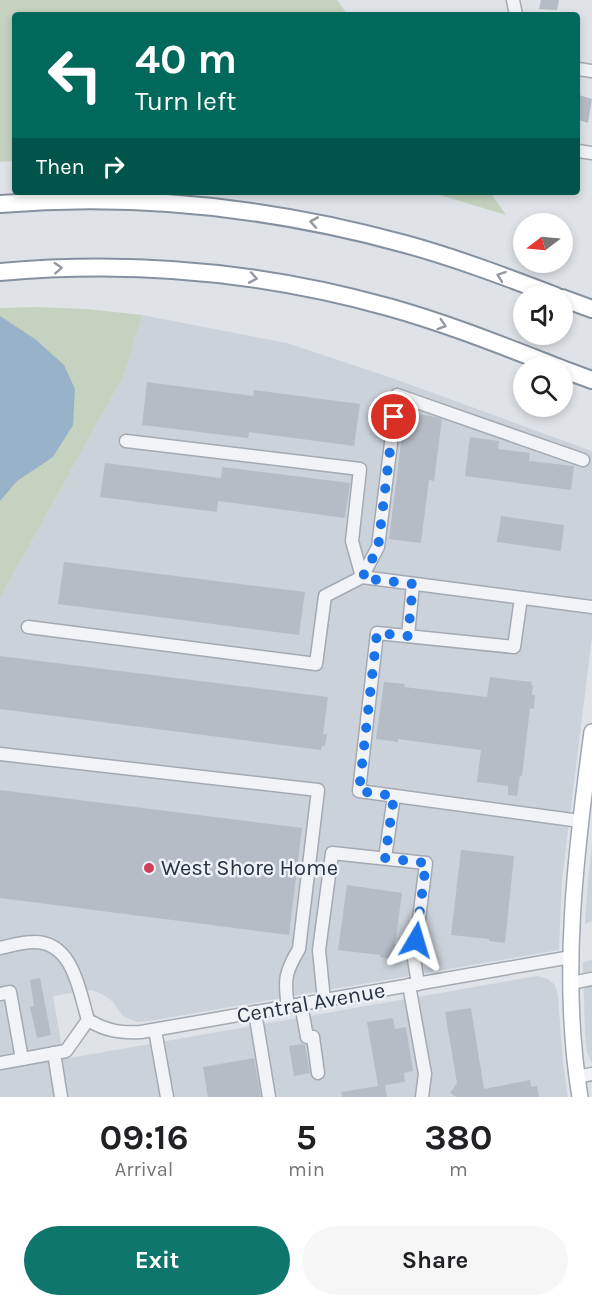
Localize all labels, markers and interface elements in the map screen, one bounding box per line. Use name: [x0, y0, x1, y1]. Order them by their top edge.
text: 40 m: [135, 34, 237, 84]
icon: left: [36, 36, 114, 114]
text: Turn left: [135, 85, 236, 117]
icon: right: [97, 150, 130, 183]
text: Then: [36, 154, 85, 180]
north arrow: [513, 213, 573, 273]
map controls: [513, 213, 573, 417]
one-way arrow: [309, 217, 318, 229]
one-way arrow: [54, 261, 63, 274]
one-way arrow: [496, 270, 507, 283]
one-way arrow: [247, 271, 257, 284]
button: sound: [513, 285, 573, 345]
one-way arrow: [436, 317, 447, 330]
button: search: [513, 357, 573, 417]
pin: [368, 391, 419, 442]
icon: arrive: [377, 400, 410, 433]
place label: West Shore Home: [161, 855, 338, 881]
marker: West Shore Home: [142, 861, 156, 875]
position arrow: [384, 908, 448, 972]
street label: Central Avenue: [235, 977, 387, 1029]
text: 09:16: [99, 1116, 189, 1158]
text: 5: [296, 1116, 317, 1158]
text: 380: [424, 1116, 493, 1158]
text: Arrival: [115, 1158, 173, 1181]
text: min: [288, 1158, 325, 1181]
text: m: [449, 1158, 468, 1181]
button: Exit: [24, 1226, 290, 1295]
button: Share: [302, 1226, 568, 1295]

